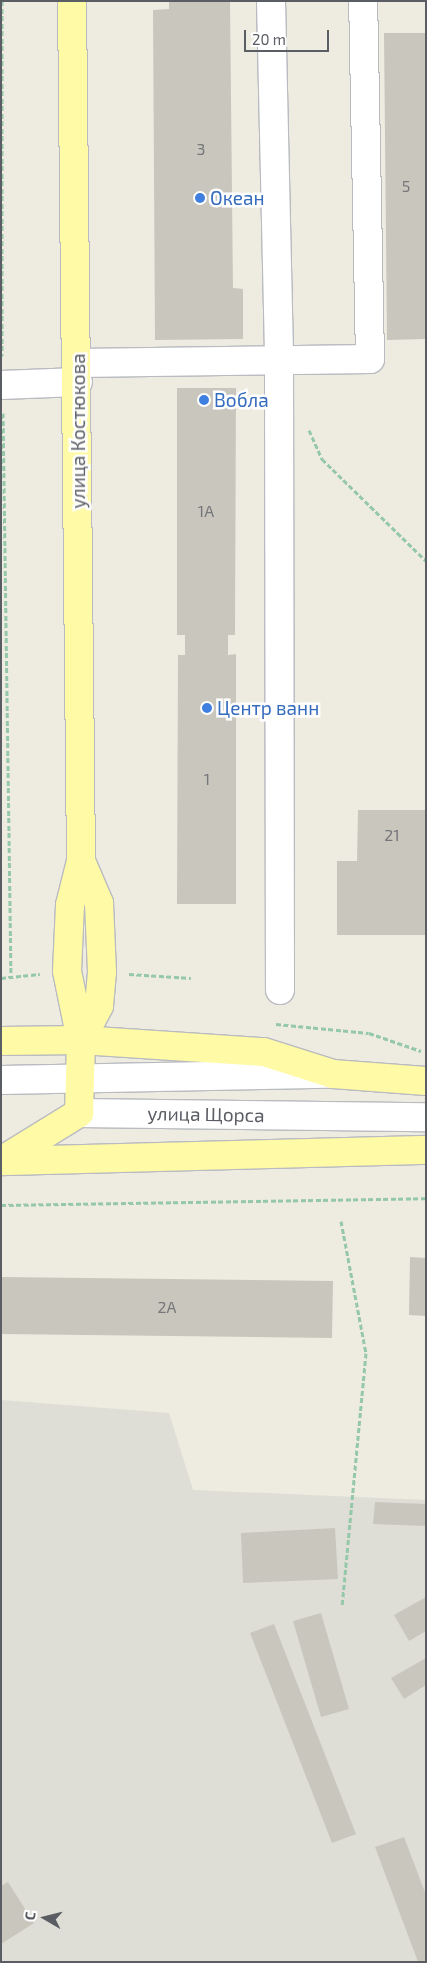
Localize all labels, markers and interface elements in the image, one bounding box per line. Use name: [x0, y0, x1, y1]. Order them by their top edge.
scale bar: [247, 20, 332, 52]
text: 20 m: [252, 30, 286, 48]
house number: 3: [197, 139, 205, 159]
house number: 5: [402, 176, 410, 196]
place label: Океан: [210, 187, 264, 209]
marker: Океан: [194, 192, 206, 204]
street label: улица Костюкова: [67, 353, 89, 509]
place label: Вобла: [214, 389, 269, 411]
marker: Вобла: [198, 394, 210, 406]
house number: 1А: [198, 501, 214, 521]
place label: Центр ванн: [217, 697, 319, 719]
marker: Центр ванн: [201, 702, 213, 714]
house number: 1: [204, 769, 210, 789]
house number: 21: [384, 825, 400, 845]
street label: улица Щорса: [147, 1102, 265, 1126]
house number: 2А: [158, 1297, 176, 1317]
north arrow: [20, 1893, 70, 1943]
text: С: [21, 1911, 39, 1921]

